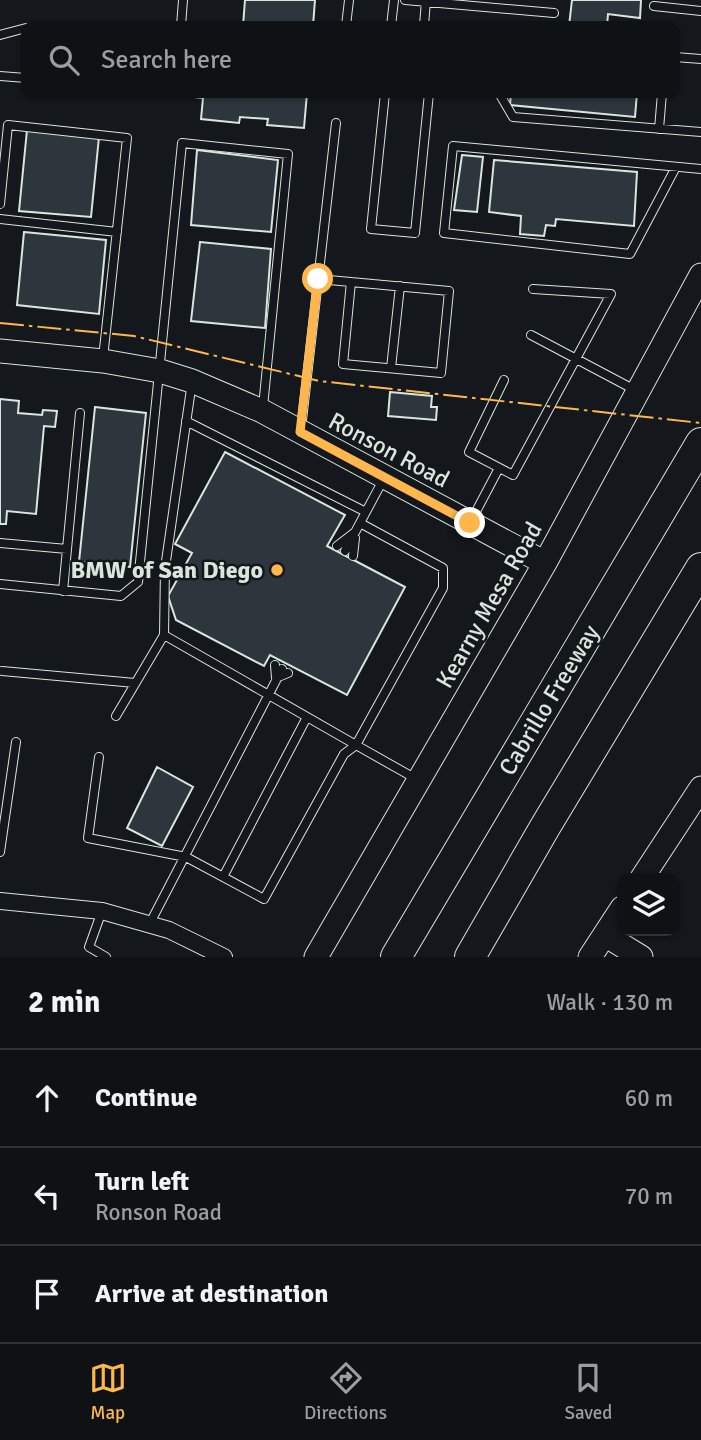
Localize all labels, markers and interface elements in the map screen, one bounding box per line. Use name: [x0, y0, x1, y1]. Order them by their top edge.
search box: [21, 21, 680, 98]
icon: search: [45, 41, 83, 79]
text: Search here: [101, 44, 232, 76]
route start: [302, 263, 333, 294]
street label: Ronson Road: [324, 406, 454, 494]
route end: [454, 507, 485, 538]
street label: Kearny Mesa Road: [429, 517, 549, 693]
place label: BMW of San Diego: [70, 555, 263, 585]
marker: BMW of San Diego: [269, 562, 285, 578]
street label: Cabrillo Freeway: [492, 619, 606, 781]
map controls: [617, 873, 680, 936]
button: layers: [617, 873, 680, 936]
text: 2 min: [28, 984, 100, 1021]
text: Walk · 130 m: [547, 988, 673, 1017]
icon: ahead: [28, 1079, 66, 1117]
text: Continue: [95, 1082, 197, 1114]
text: 60 m: [625, 1084, 673, 1113]
text: Turn left: [95, 1166, 189, 1198]
icon: left: [28, 1177, 66, 1215]
text: 70 m: [625, 1182, 673, 1211]
text: Ronson Road: [95, 1198, 222, 1227]
icon: arrive: [28, 1275, 66, 1313]
text: Arrive at destination: [95, 1278, 328, 1310]
tab: Map: [89, 1359, 127, 1425]
tab: Directions: [304, 1359, 387, 1425]
tab: Saved: [564, 1359, 612, 1425]

